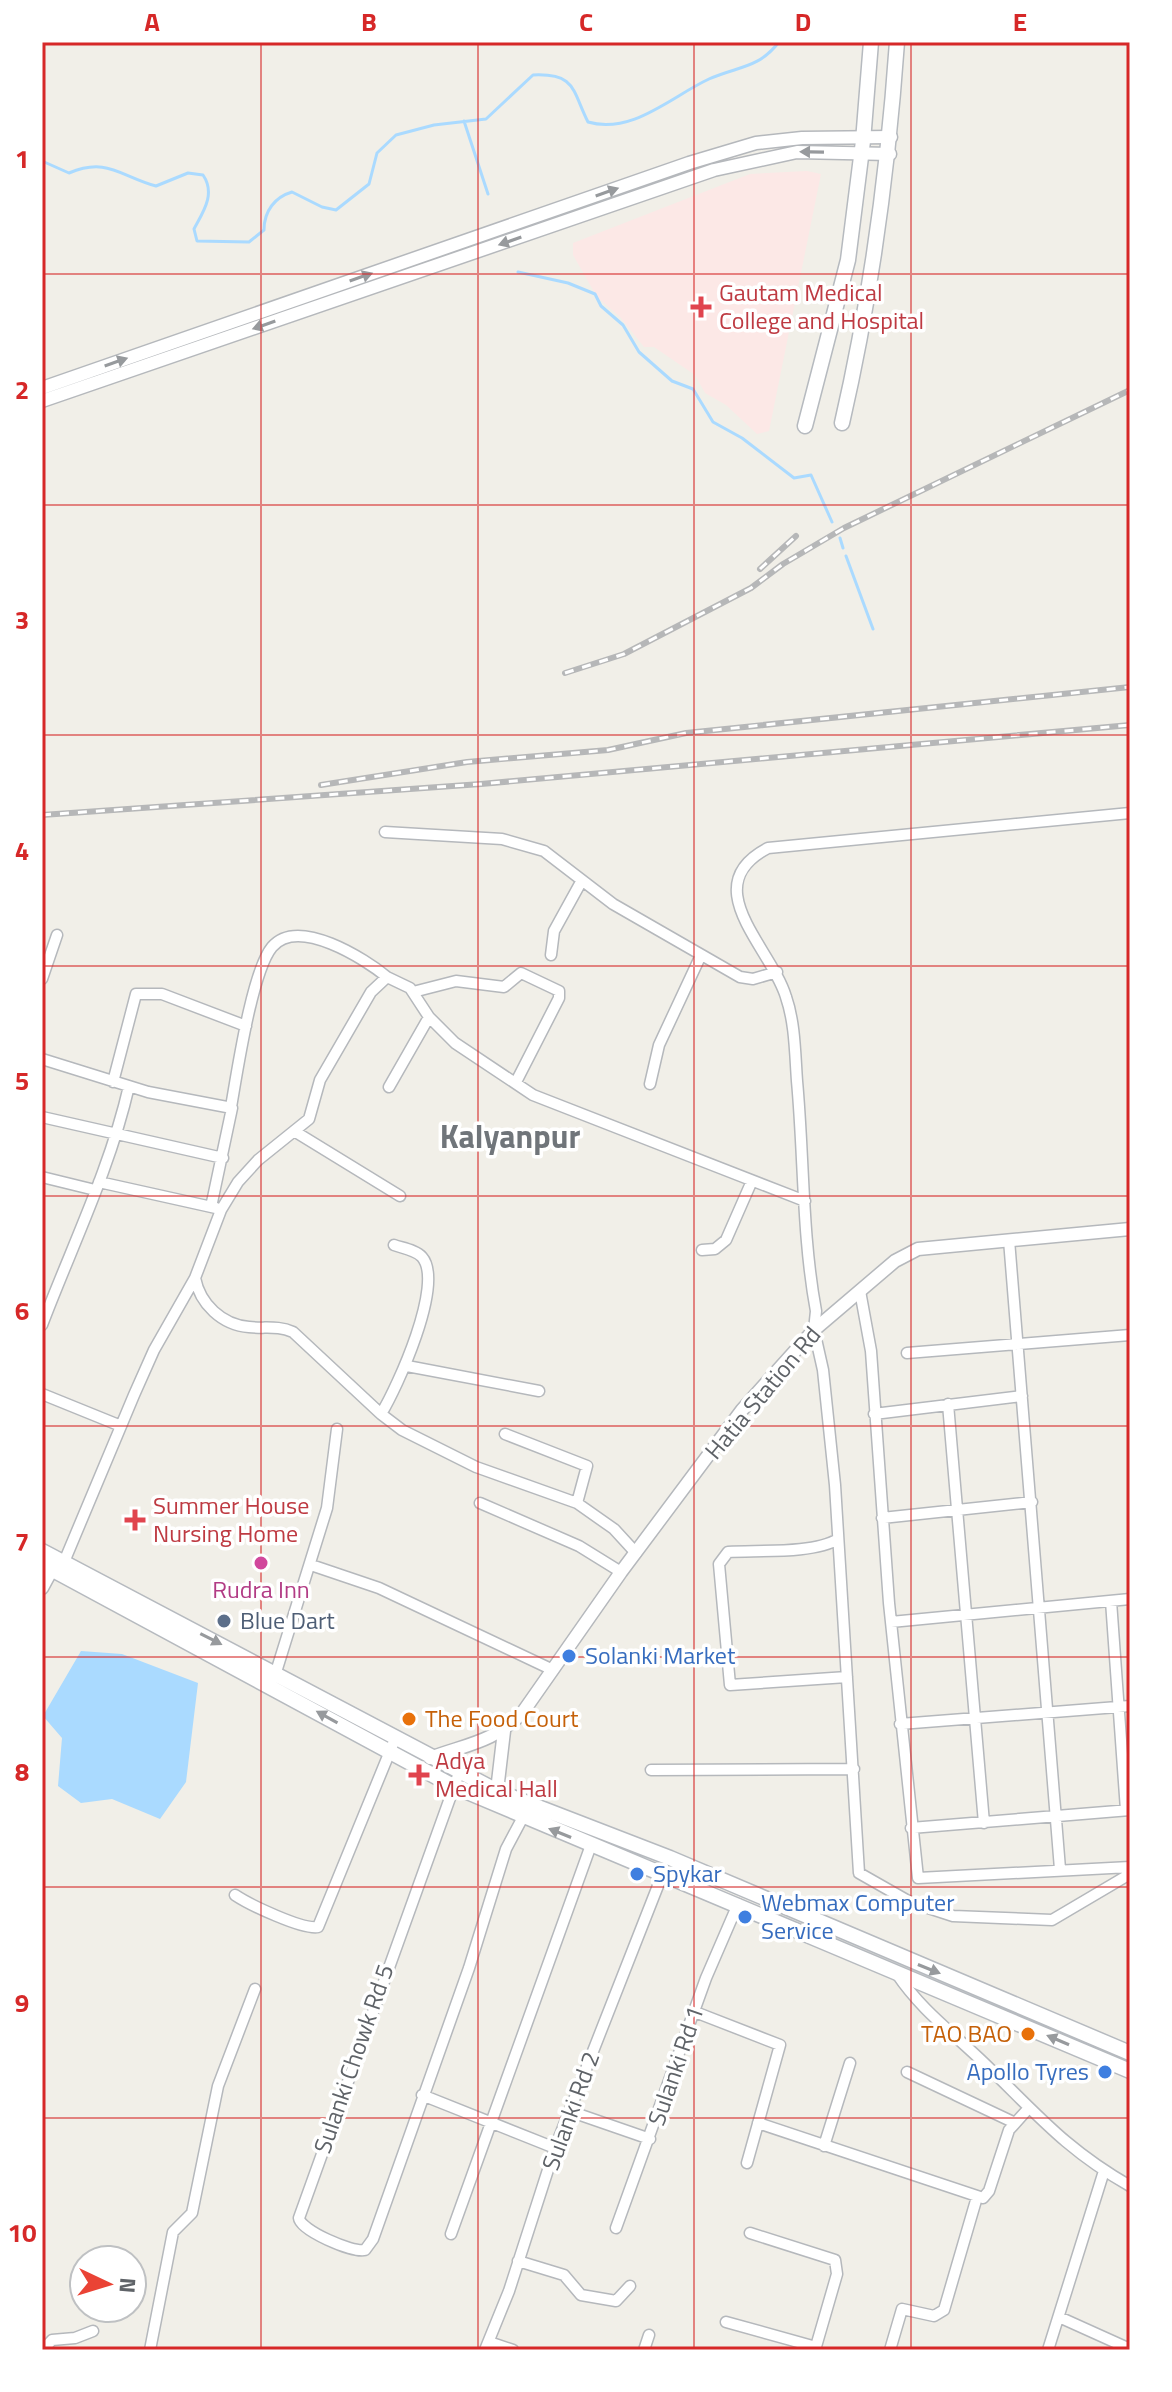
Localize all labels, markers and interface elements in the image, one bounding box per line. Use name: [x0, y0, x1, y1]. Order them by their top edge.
text: A: [144, 2, 160, 41]
text: B: [361, 2, 377, 41]
text: C: [579, 2, 593, 41]
text: D: [795, 2, 811, 41]
text: E: [1013, 2, 1027, 41]
text: 1: [15, 139, 29, 178]
one-way arrow: [799, 146, 824, 159]
one-way arrow: [595, 185, 619, 197]
one-way arrow: [497, 235, 521, 247]
one-way arrow: [349, 270, 373, 282]
place label: Gautam Medical College and Hospital: [719, 274, 924, 338]
marker: Gautam Medical College and Hospital: [690, 296, 712, 318]
one-way arrow: [251, 319, 275, 332]
one-way arrow: [104, 356, 128, 368]
text: 2: [15, 370, 29, 409]
text: 3: [15, 600, 29, 639]
text: 4: [15, 831, 29, 870]
text: 5: [15, 1061, 29, 1100]
district label: Kalyanpur: [440, 1112, 580, 1160]
text: 6: [15, 1291, 29, 1330]
street label: Hatia Station Rd: [696, 1318, 829, 1467]
place label: Summer House Nursing Home: [153, 1487, 309, 1551]
marker: Summer House Nursing Home: [124, 1509, 146, 1531]
text: 7: [15, 1522, 29, 1561]
marker: Rudra Inn: [252, 1554, 270, 1572]
place label: Rudra Inn: [212, 1571, 310, 1607]
place label: Blue Dart: [240, 1602, 335, 1638]
marker: Blue Dart: [215, 1612, 233, 1630]
one-way arrow: [199, 1632, 222, 1645]
place label: Solanki Market: [585, 1637, 736, 1673]
marker: Solanki Market: [560, 1647, 578, 1665]
place label: The Food Court: [425, 1700, 579, 1736]
one-way arrow: [316, 1710, 338, 1724]
marker: The Food Court: [400, 1710, 418, 1728]
place label: Adya Medical Hall: [435, 1742, 558, 1806]
text: 8: [15, 1752, 29, 1791]
marker: Adya Medical Hall: [410, 1766, 428, 1784]
one-way arrow: [548, 1826, 572, 1839]
place label: Spykar: [653, 1855, 722, 1891]
marker: Spykar: [628, 1865, 646, 1883]
place label: Webmax Computer Service: [761, 1884, 955, 1948]
marker: Webmax Computer Service: [736, 1908, 754, 1926]
street label: Sulanki Chowk Rd 5: [304, 1959, 402, 2158]
one-way arrow: [917, 1962, 941, 1975]
text: 9: [15, 1983, 29, 2022]
street label: Sulanki Rd 1: [638, 2001, 712, 2130]
place label: TAO BAO: [921, 2015, 1012, 2051]
marker: TAO BAO: [1019, 2025, 1037, 2043]
one-way arrow: [1047, 2033, 1070, 2046]
street label: Sulanki Rd 2: [532, 2046, 608, 2175]
place label: Apollo Tyres: [966, 2053, 1089, 2089]
marker: Apollo Tyres: [1096, 2063, 1114, 2081]
text: 10: [7, 2213, 37, 2252]
north arrow: [68, 2244, 148, 2324]
text: N: [110, 2277, 145, 2294]

